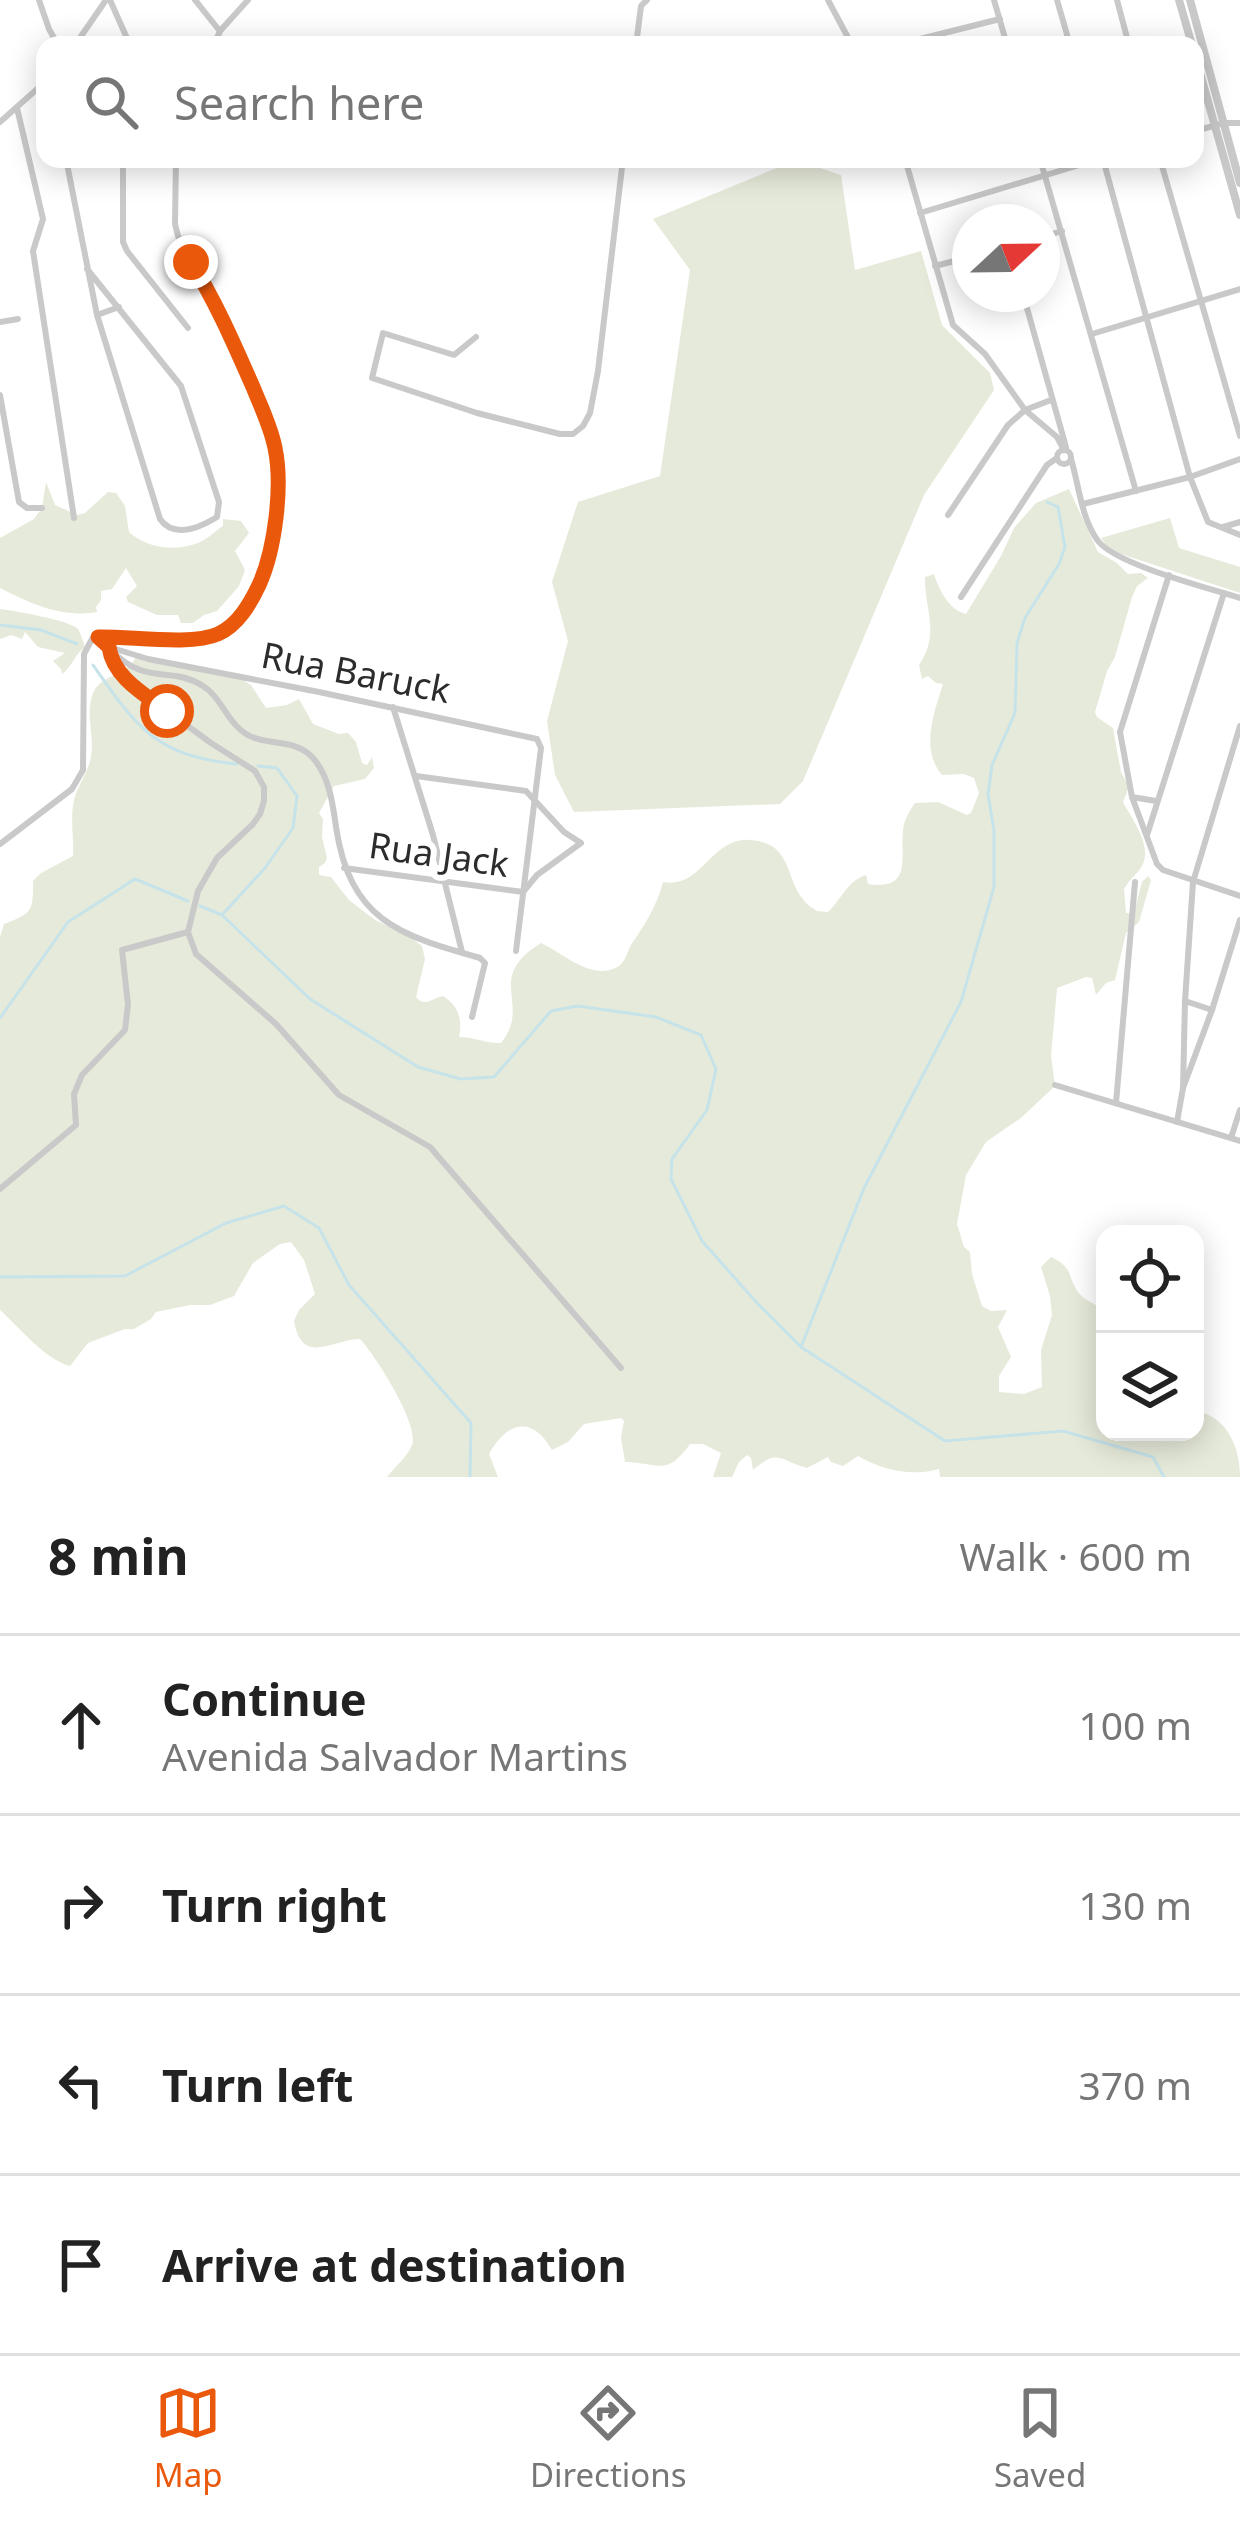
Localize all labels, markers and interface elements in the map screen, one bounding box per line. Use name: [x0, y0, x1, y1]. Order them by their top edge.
search box: [36, 36, 1204, 168]
icon: search: [78, 69, 144, 135]
text: Search here: [174, 72, 424, 133]
north arrow: [952, 204, 1060, 312]
route end: [164, 235, 218, 289]
street label: Rua Baruck: [257, 630, 455, 714]
route start: [140, 684, 194, 738]
street label: Rua Jack: [366, 820, 512, 888]
map controls: [1096, 1225, 1204, 1441]
button: locate: [1096, 1225, 1204, 1333]
button: layers: [1096, 1333, 1204, 1441]
text: 8 min: [48, 1520, 189, 1590]
text: Walk · 600 m: [959, 1529, 1192, 1582]
text: Continue: [162, 1668, 367, 1729]
icon: ahead: [48, 1692, 114, 1758]
text: 100 m: [1078, 1698, 1192, 1751]
text: Avenida Salvador Martins: [162, 1729, 628, 1782]
icon: right: [48, 1872, 114, 1938]
text: Turn right: [162, 1874, 387, 1935]
text: 130 m: [1078, 1878, 1192, 1931]
icon: left: [48, 2052, 114, 2118]
text: Turn left: [162, 2054, 353, 2115]
text: 370 m: [1078, 2058, 1192, 2111]
icon: arrive: [48, 2232, 114, 2298]
text: Arrive at destination: [162, 2234, 627, 2295]
tab: Map: [154, 2380, 222, 2497]
tab: Directions: [530, 2380, 687, 2497]
tab: Saved: [994, 2380, 1086, 2497]

